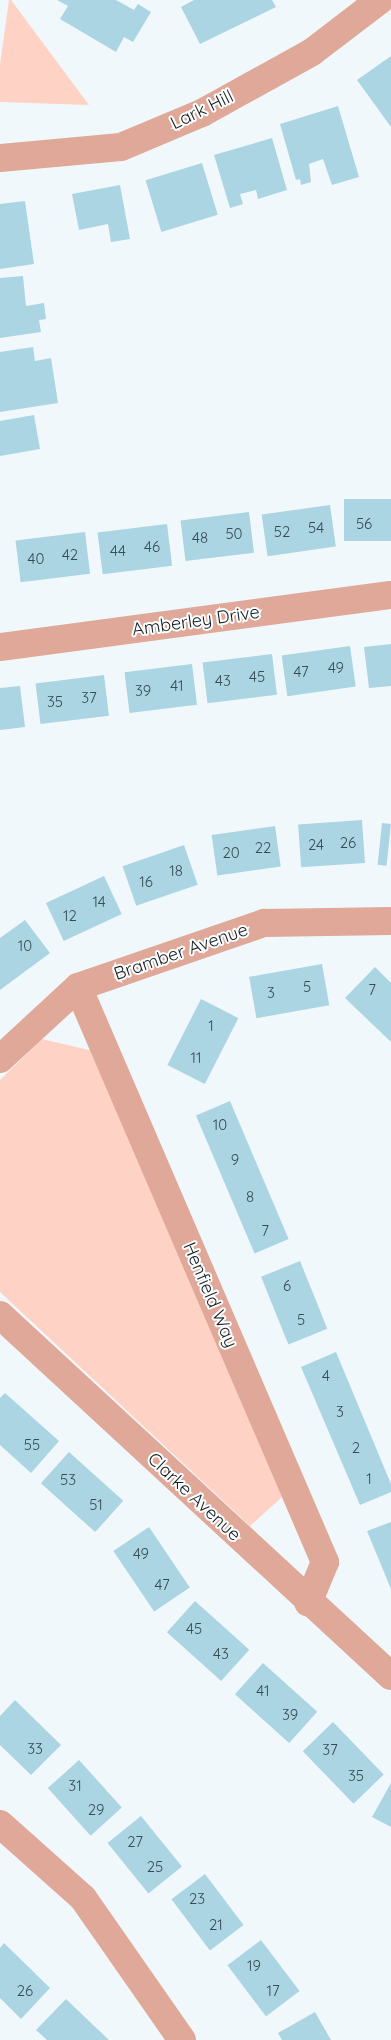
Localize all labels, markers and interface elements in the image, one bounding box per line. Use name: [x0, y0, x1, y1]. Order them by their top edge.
street label: Lark Hill: [167, 86, 237, 134]
house number: 56: [356, 515, 372, 533]
house number: 54: [308, 519, 324, 537]
house number: 52: [274, 523, 290, 541]
house number: 50: [225, 525, 243, 543]
house number: 48: [192, 529, 208, 547]
house number: 46: [144, 538, 160, 556]
house number: 44: [110, 542, 126, 560]
house number: 42: [62, 546, 78, 564]
house number: 40: [28, 550, 44, 568]
street label: Amberley Drive: [131, 601, 261, 641]
house number: 49: [328, 659, 344, 677]
house number: 47: [293, 663, 309, 681]
house number: 45: [249, 668, 265, 686]
house number: 43: [215, 672, 231, 690]
house number: 41: [170, 677, 184, 695]
house number: 39: [135, 682, 151, 700]
house number: 37: [81, 689, 97, 707]
house number: 35: [47, 693, 63, 711]
house number: 26: [340, 834, 356, 852]
house number: 24: [308, 836, 324, 854]
house number: 22: [255, 839, 271, 857]
house number: 20: [222, 844, 240, 862]
house number: 18: [169, 862, 183, 880]
house number: 16: [139, 873, 153, 891]
house number: 14: [92, 893, 106, 911]
house number: 12: [63, 907, 77, 925]
street label: Bramber Avenue: [111, 919, 251, 985]
house number: 10: [18, 937, 32, 955]
house number: 5: [303, 978, 311, 996]
house number: 7: [368, 981, 376, 999]
house number: 3: [267, 984, 275, 1002]
house number: 1: [208, 1017, 214, 1035]
house number: 11: [190, 1049, 202, 1067]
house number: 10: [213, 1116, 227, 1134]
house number: 9: [231, 1151, 239, 1169]
house number: 8: [246, 1188, 254, 1206]
house number: 7: [261, 1222, 269, 1240]
street label: Henfield Way: [178, 1239, 242, 1351]
house number: 6: [283, 1277, 291, 1295]
house number: 5: [297, 1311, 305, 1329]
house number: 4: [322, 1367, 330, 1385]
house number: 3: [336, 1403, 344, 1421]
house number: 55: [24, 1436, 40, 1454]
house number: 2: [352, 1439, 360, 1457]
street label: Clarke Avenue: [143, 1448, 245, 1546]
house number: 1: [366, 1470, 372, 1488]
house number: 53: [60, 1471, 76, 1489]
house number: 51: [89, 1496, 103, 1514]
house number: 49: [133, 1545, 149, 1563]
house number: 47: [154, 1576, 170, 1594]
house number: 45: [186, 1620, 202, 1638]
house number: 43: [213, 1645, 229, 1663]
house number: 41: [256, 1682, 270, 1700]
house number: 39: [282, 1706, 298, 1724]
house number: 33: [27, 1740, 43, 1758]
house number: 37: [322, 1741, 338, 1759]
house number: 35: [348, 1767, 364, 1785]
house number: 31: [68, 1777, 82, 1795]
house number: 29: [88, 1801, 104, 1819]
house number: 27: [127, 1833, 143, 1851]
house number: 25: [147, 1858, 163, 1876]
house number: 23: [189, 1890, 205, 1908]
house number: 21: [209, 1916, 223, 1934]
house number: 19: [247, 1957, 261, 1975]
house number: 26: [17, 1982, 33, 2000]
house number: 17: [266, 1982, 280, 2000]

